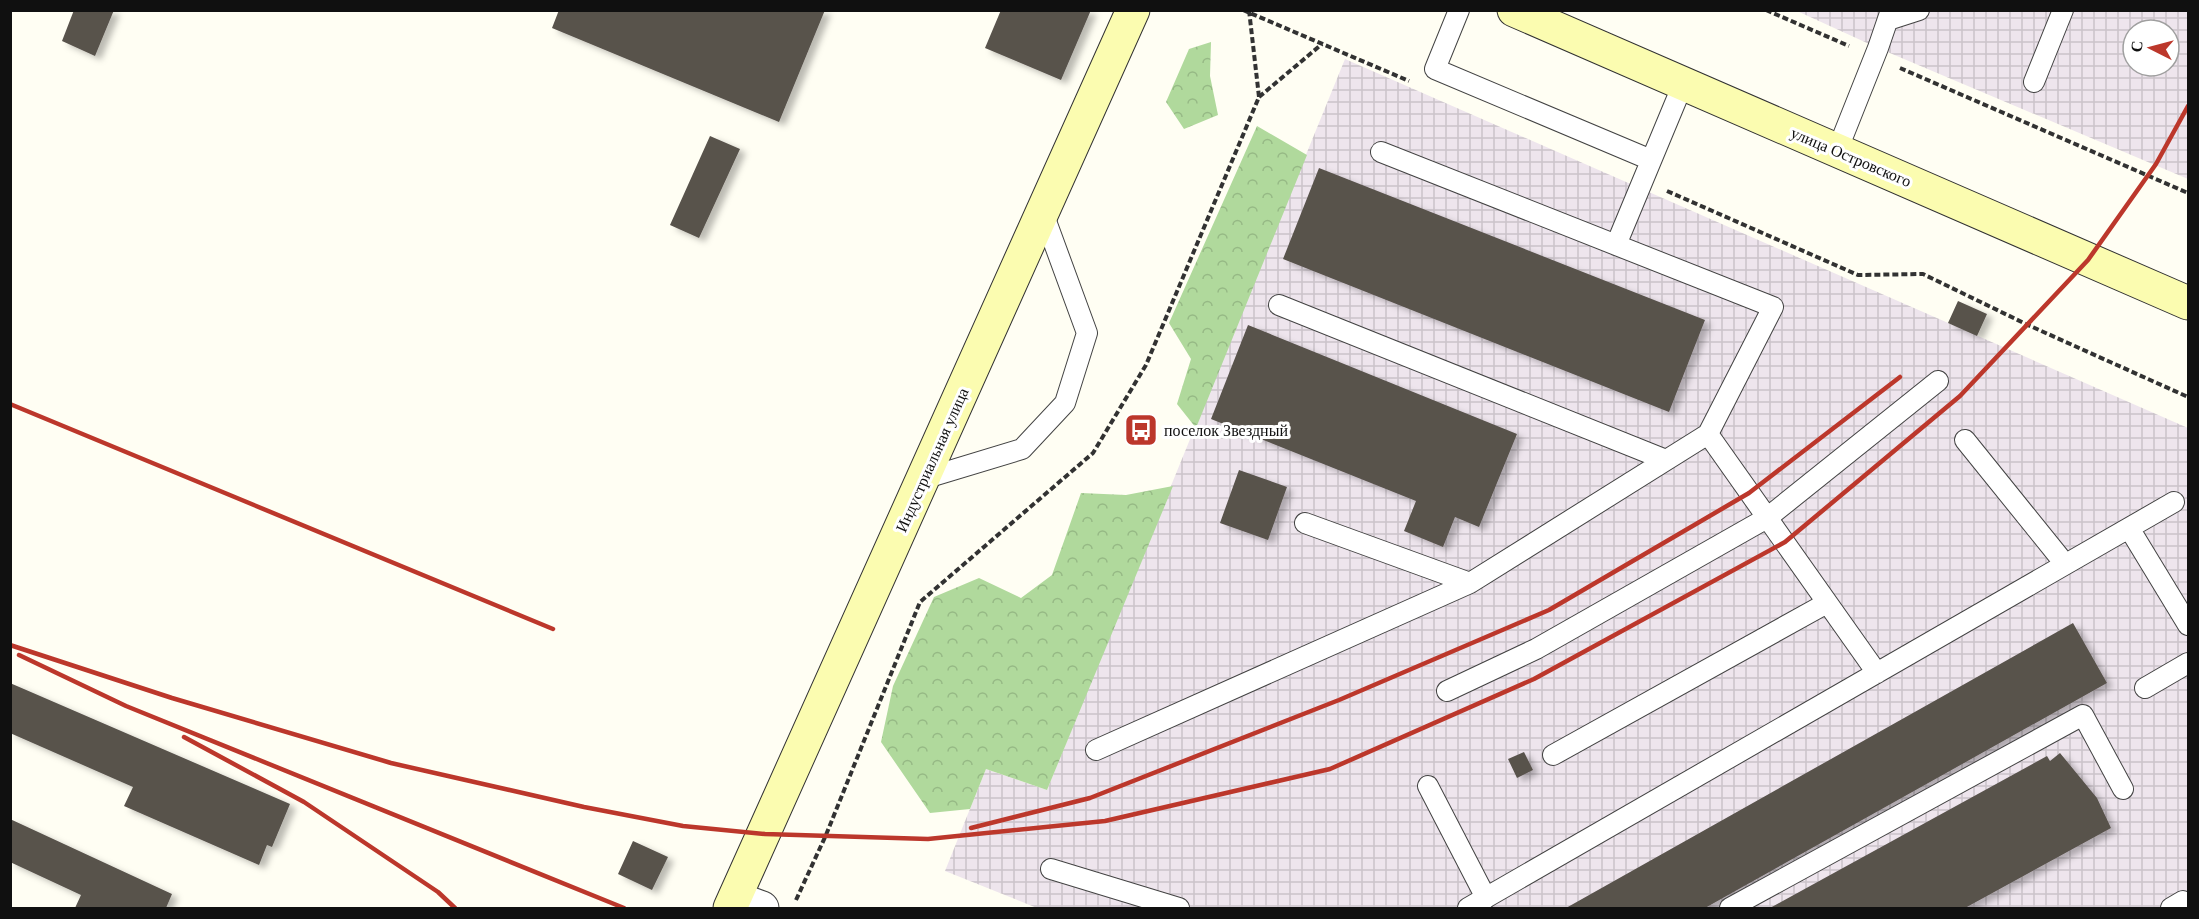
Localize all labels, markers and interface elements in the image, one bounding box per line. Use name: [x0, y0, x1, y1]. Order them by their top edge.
north arrow: [2121, 18, 2181, 78]
text: С: [2128, 40, 2146, 53]
street label: улица Островского: [1788, 124, 1914, 191]
street label: Индустриальная улица: [892, 385, 972, 535]
bus stop icon: поселок Звездный: [1123, 412, 1159, 448]
place label: поселок Звездный: [1164, 422, 1288, 440]

